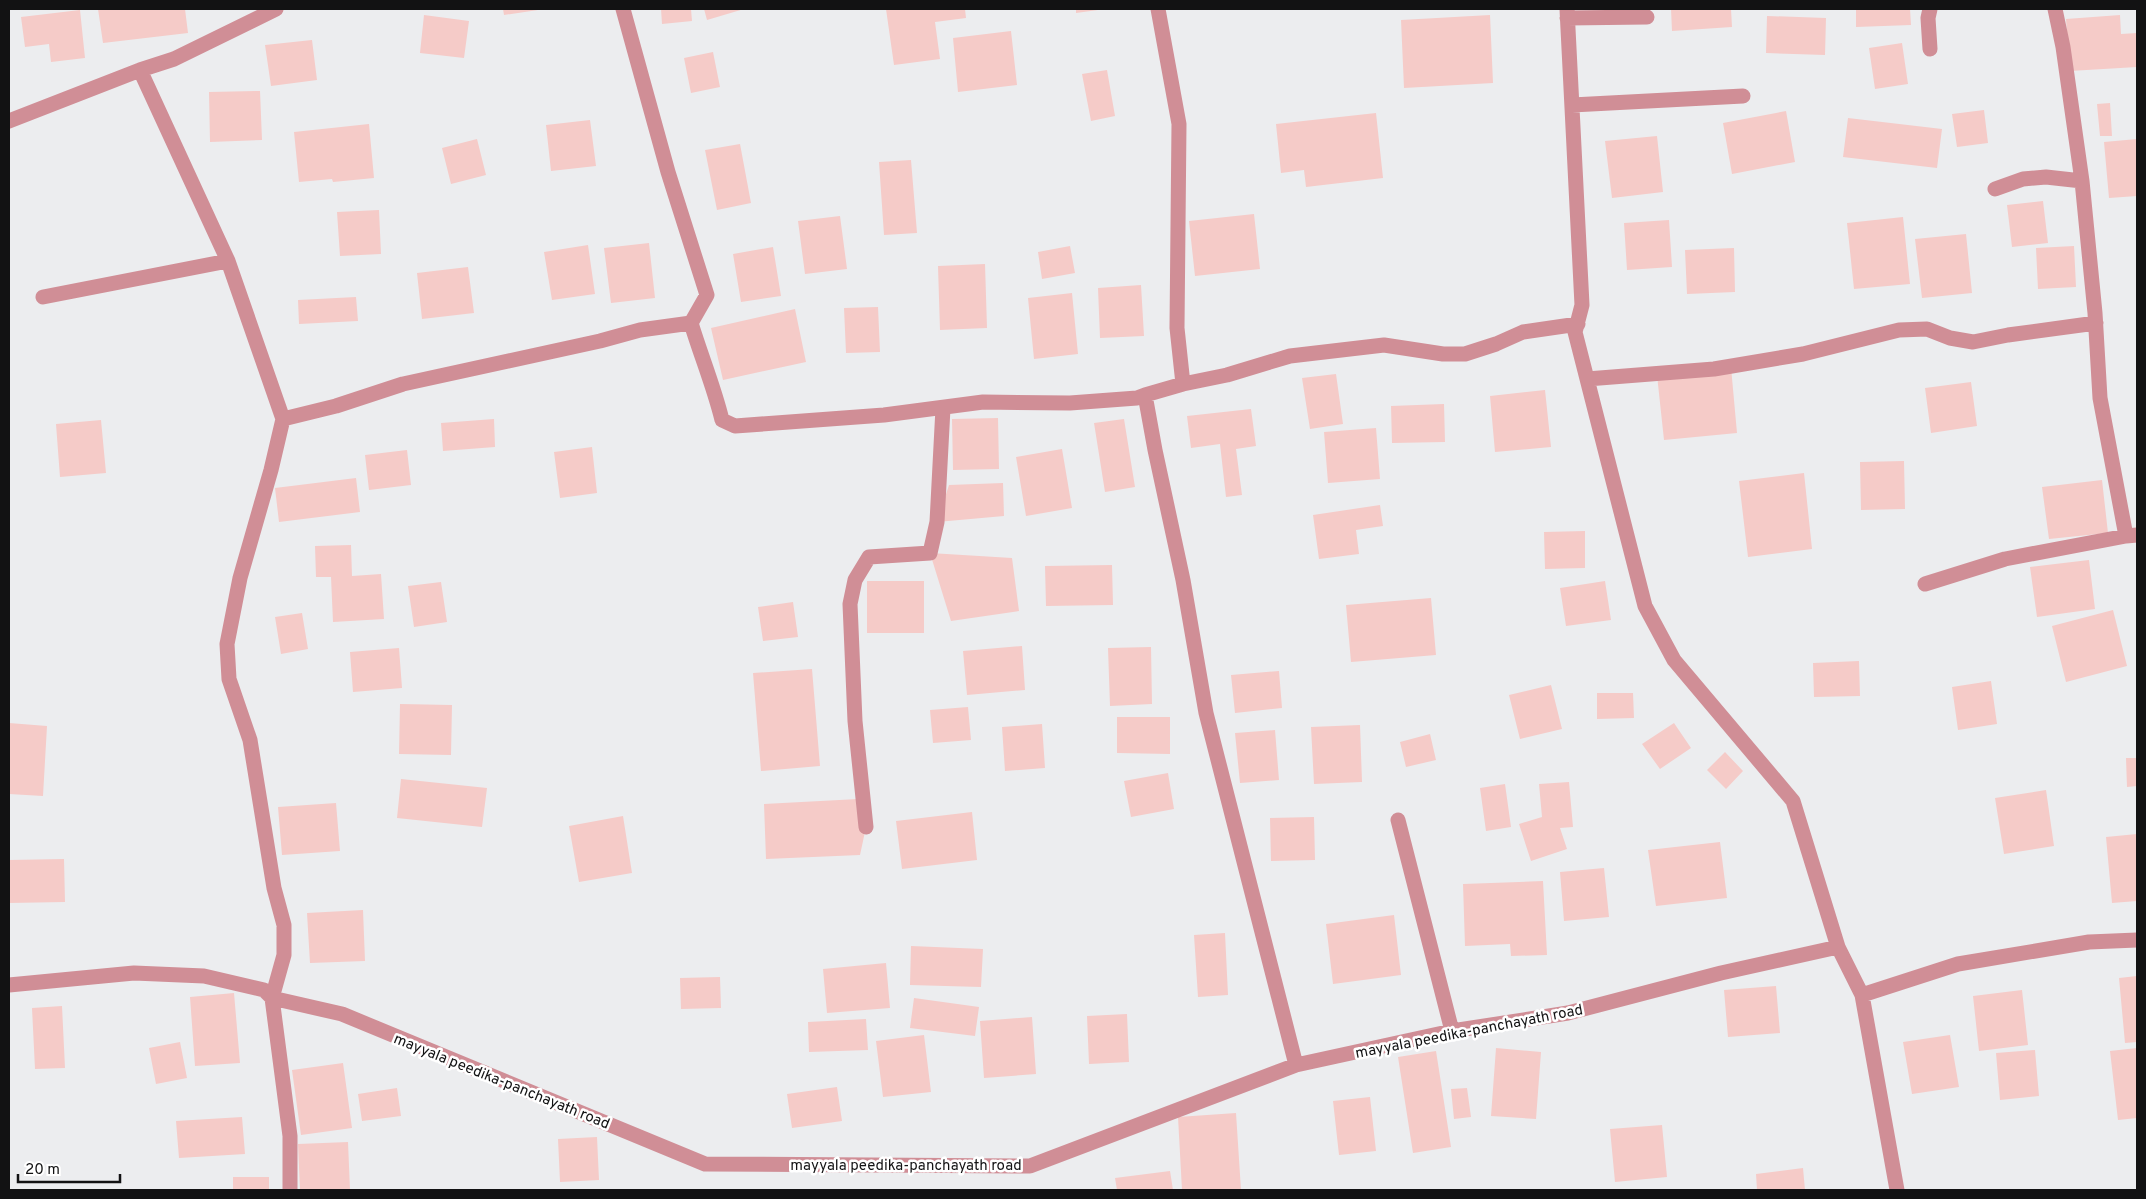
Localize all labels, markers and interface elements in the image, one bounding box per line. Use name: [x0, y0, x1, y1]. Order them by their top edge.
street label: mayyala peedika-panchayath road: [1354, 1001, 1585, 1064]
street label: mayyala peedika-panchayath road: [391, 1030, 612, 1135]
scale bar: [18, 1152, 120, 1184]
street label: mayyala peedika-panchayath road: [790, 1157, 1022, 1176]
text: 20 m: [25, 1161, 60, 1180]

